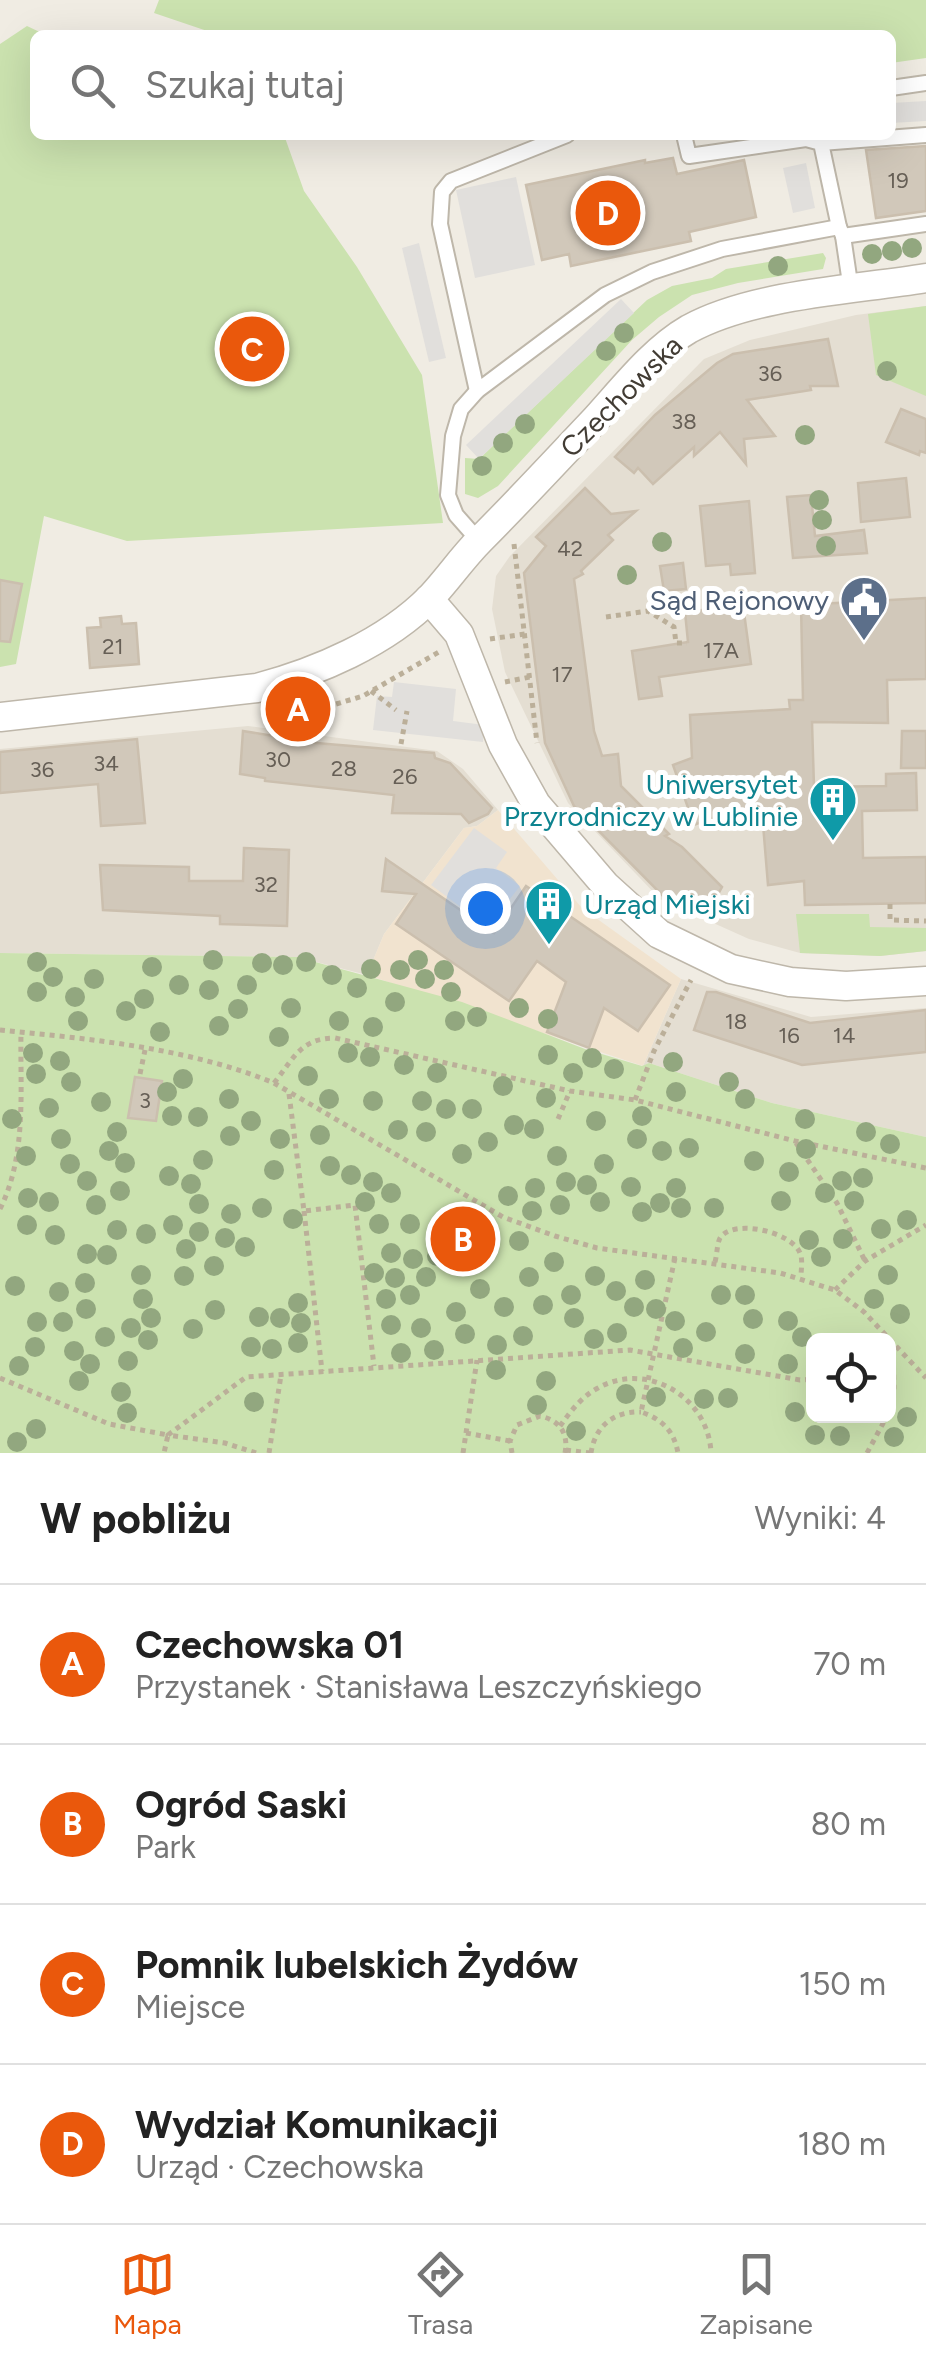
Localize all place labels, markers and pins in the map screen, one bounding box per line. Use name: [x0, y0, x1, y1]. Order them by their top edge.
pin: D: [576, 176, 640, 250]
pin: C: [220, 312, 284, 386]
public building icon: Sąd Rejonowy: [838, 574, 890, 642]
place label: Sąd Rejonowy: [649, 583, 829, 617]
pin: A: [266, 672, 330, 746]
place label: Uniwersytet Przyrodniczy w Lublinie: [504, 767, 798, 833]
building icon: Uniwersytet Przyrodniczy w Lublinie: [807, 774, 859, 842]
building icon: Urząd Miejski: [523, 878, 575, 946]
place label: Urząd Miejski: [584, 887, 751, 921]
pin: B: [430, 1202, 496, 1276]

